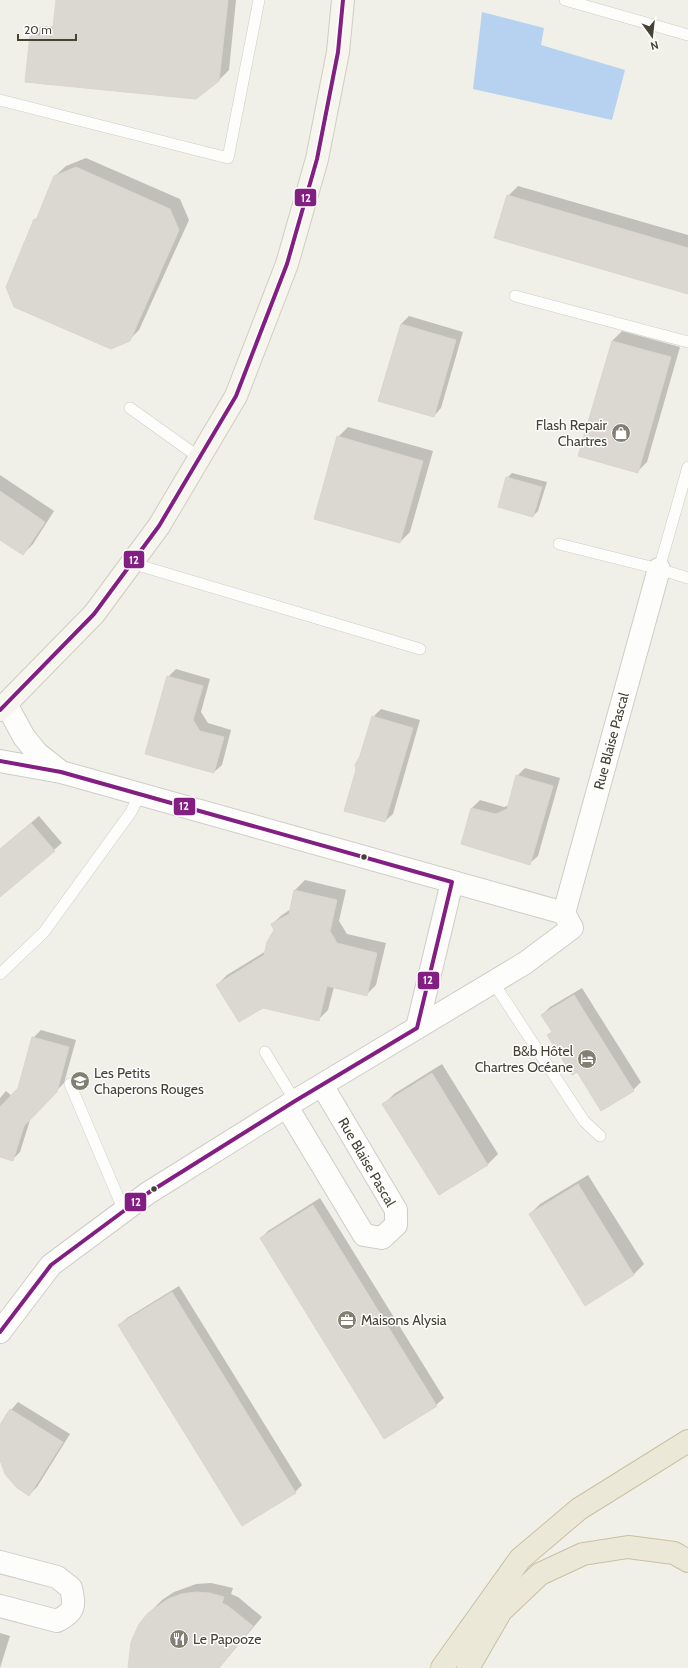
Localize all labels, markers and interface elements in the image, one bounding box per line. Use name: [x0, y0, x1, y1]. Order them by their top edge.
scale bar: [18, 16, 76, 42]
north arrow: [632, 16, 672, 56]
text: 20 m: [24, 22, 52, 37]
text: N: [649, 38, 660, 53]
line badge: 12: [294, 188, 317, 207]
text: 12: [301, 191, 311, 205]
place label: Flash Repair Chartres: [536, 416, 608, 450]
shop icon: Flash Repair Chartres: [610, 422, 632, 444]
line badge: 12: [123, 550, 145, 569]
text: 12: [129, 553, 139, 567]
street label: Rue Blaise Pascal: [589, 690, 633, 792]
line badge: 12: [173, 797, 196, 816]
text: 12: [179, 799, 189, 813]
unlabelled marker: [359, 852, 369, 862]
line badge: 12: [417, 971, 440, 990]
text: 12: [423, 973, 433, 987]
place label: B&b Hôtel Chartres Océane: [475, 1042, 574, 1076]
hotel icon: B&b Hôtel Chartres Océane: [576, 1048, 598, 1070]
place label: Les Petits Chaperons Rouges: [94, 1064, 204, 1098]
school or university icon: Les Petits Chaperons Rouges: [69, 1070, 91, 1092]
street label: Rue Blaise Pascal: [334, 1114, 400, 1210]
unlabelled marker: [149, 1184, 159, 1194]
line badge: 12: [124, 1192, 147, 1212]
text: 12: [131, 1195, 141, 1209]
office icon: Maisons Alysia: [336, 1309, 358, 1331]
place label: Maisons Alysia: [361, 1311, 447, 1329]
restaurant icon: Le Papooze: [168, 1628, 190, 1650]
place label: Le Papooze: [193, 1630, 261, 1648]

